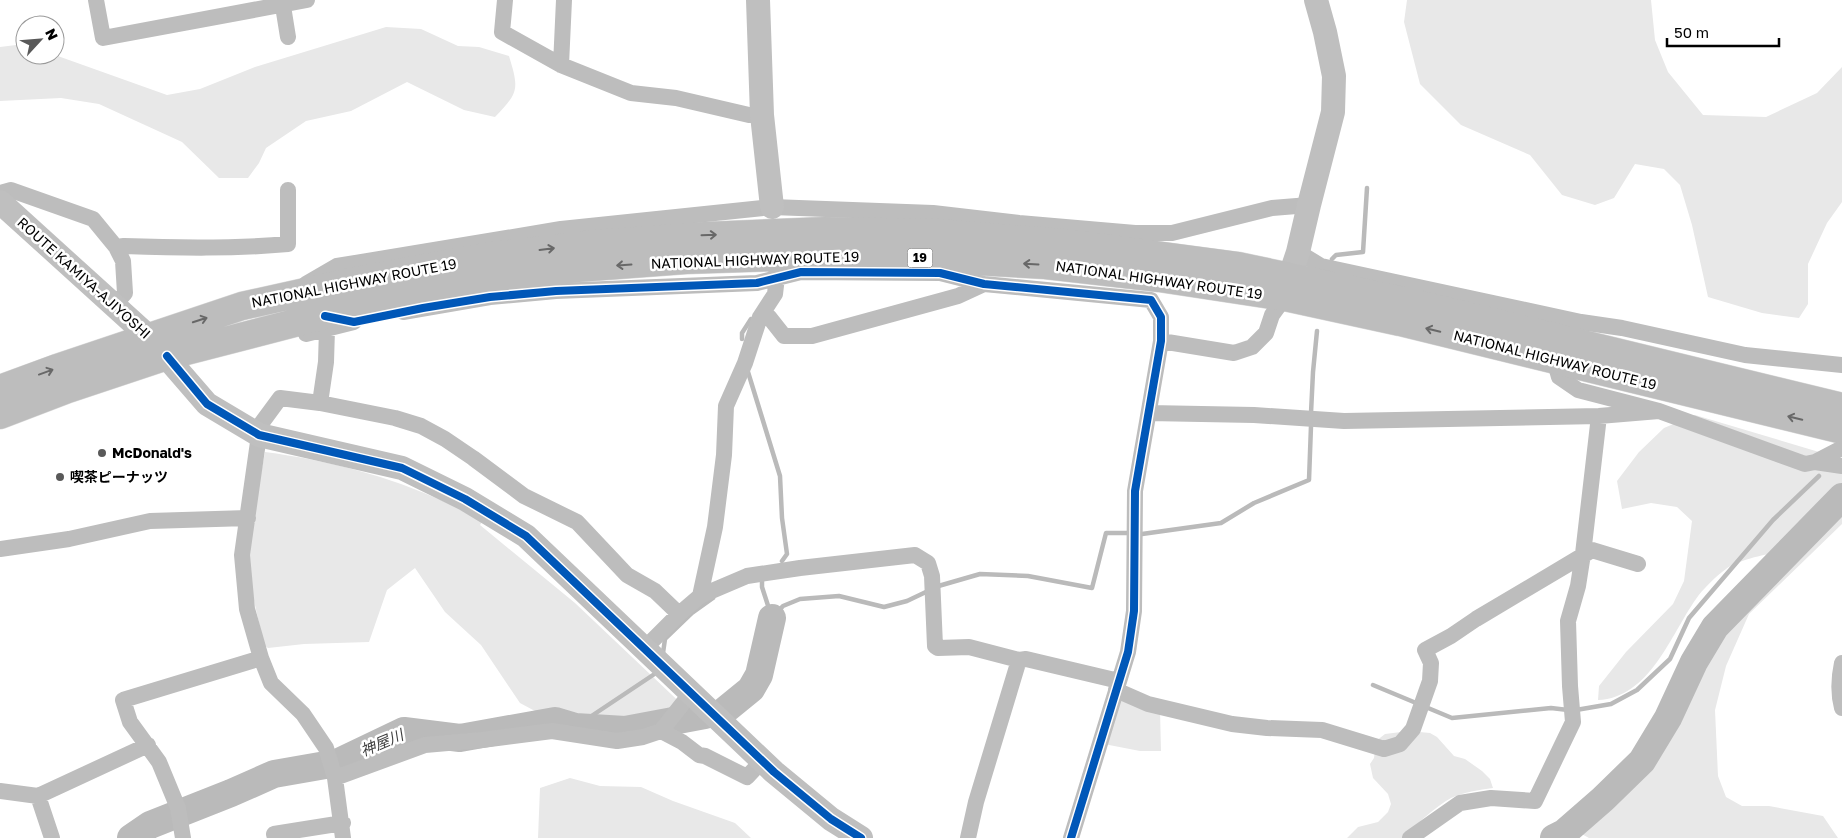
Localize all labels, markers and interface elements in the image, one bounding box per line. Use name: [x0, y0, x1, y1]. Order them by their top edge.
north arrow: [15, 15, 65, 65]
scale bar: [1667, 15, 1780, 47]
text: 50 m: [1674, 23, 1709, 41]
text: N: [42, 26, 62, 43]
street label: ROUTE KAMIYA-AJIYOSHI: [14, 213, 154, 342]
one-way arrow: [701, 231, 717, 240]
one-way arrow: [539, 244, 555, 254]
street label: NATIONAL HIGHWAY ROUTE 19: [650, 247, 859, 272]
road number: 19: [908, 248, 932, 268]
street label: NATIONAL HIGHWAY ROUTE 19: [250, 254, 458, 311]
street label: NATIONAL HIGHWAY ROUTE 19: [1055, 257, 1263, 302]
one-way arrow: [1023, 259, 1039, 268]
one-way arrow: [616, 260, 632, 270]
one-way arrow: [191, 315, 207, 324]
one-way arrow: [1425, 325, 1441, 334]
street label: NATIONAL HIGHWAY ROUTE 19: [1452, 326, 1658, 393]
one-way arrow: [38, 367, 53, 376]
one-way arrow: [1787, 413, 1803, 422]
place label: McDonald's: [112, 444, 192, 461]
marker: McDonald's: [96, 447, 108, 459]
place label: 喫茶ピーナッツ: [70, 468, 168, 485]
marker: 喫茶ピーナッツ: [54, 471, 66, 483]
water label: 神屋川: [357, 724, 408, 759]

